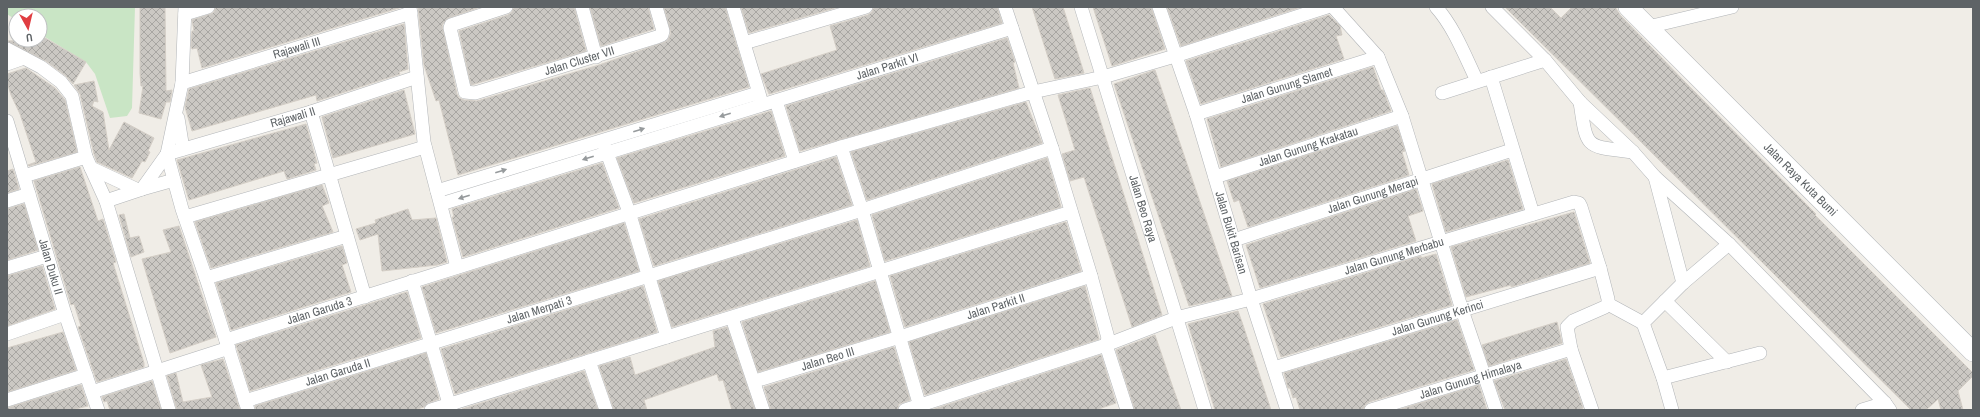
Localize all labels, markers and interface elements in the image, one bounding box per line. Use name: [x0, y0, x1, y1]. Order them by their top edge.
north arrow: [8, 8, 48, 48]
text: U: [25, 31, 34, 45]
street label: Rajawali III: [271, 33, 322, 63]
street label: Jalan Cluster VII: [542, 43, 616, 79]
street label: Jalan Parkit VI: [854, 49, 920, 84]
street label: Jalan Gunung Slamet: [1239, 64, 1335, 107]
street label: Rajawali II: [268, 103, 317, 131]
one-way arrow: [719, 112, 731, 118]
street label: Jalan Gunung Krakatau: [1256, 123, 1360, 170]
one-way arrow: [633, 127, 645, 133]
street label: Jalan Raya Kuta Bumi: [1760, 139, 1841, 220]
one-way arrow: [582, 155, 594, 161]
one-way arrow: [496, 168, 508, 174]
street label: Jalan Beo Raya: [1125, 173, 1161, 245]
street label: Jalan Gunung Merapi: [1325, 173, 1420, 217]
street label: Jalan Bukit Barisan: [1211, 189, 1251, 276]
one-way arrow: [458, 194, 470, 200]
street label: Jalan Gunung Merbabu: [1342, 234, 1446, 279]
street label: Jalan Duku II: [35, 237, 67, 296]
street label: Jalan Parkit II: [965, 290, 1027, 323]
street label: Jalan Merpati 3: [504, 292, 574, 328]
street label: Jalan Garuda 3: [285, 293, 354, 328]
street label: Jalan Gunung Kerinci: [1390, 296, 1485, 339]
street label: Jalan Beo III: [799, 343, 856, 375]
street label: Jalan Garuda II: [303, 355, 372, 390]
street label: Jalan Gunung Himalaya: [1418, 356, 1524, 403]

